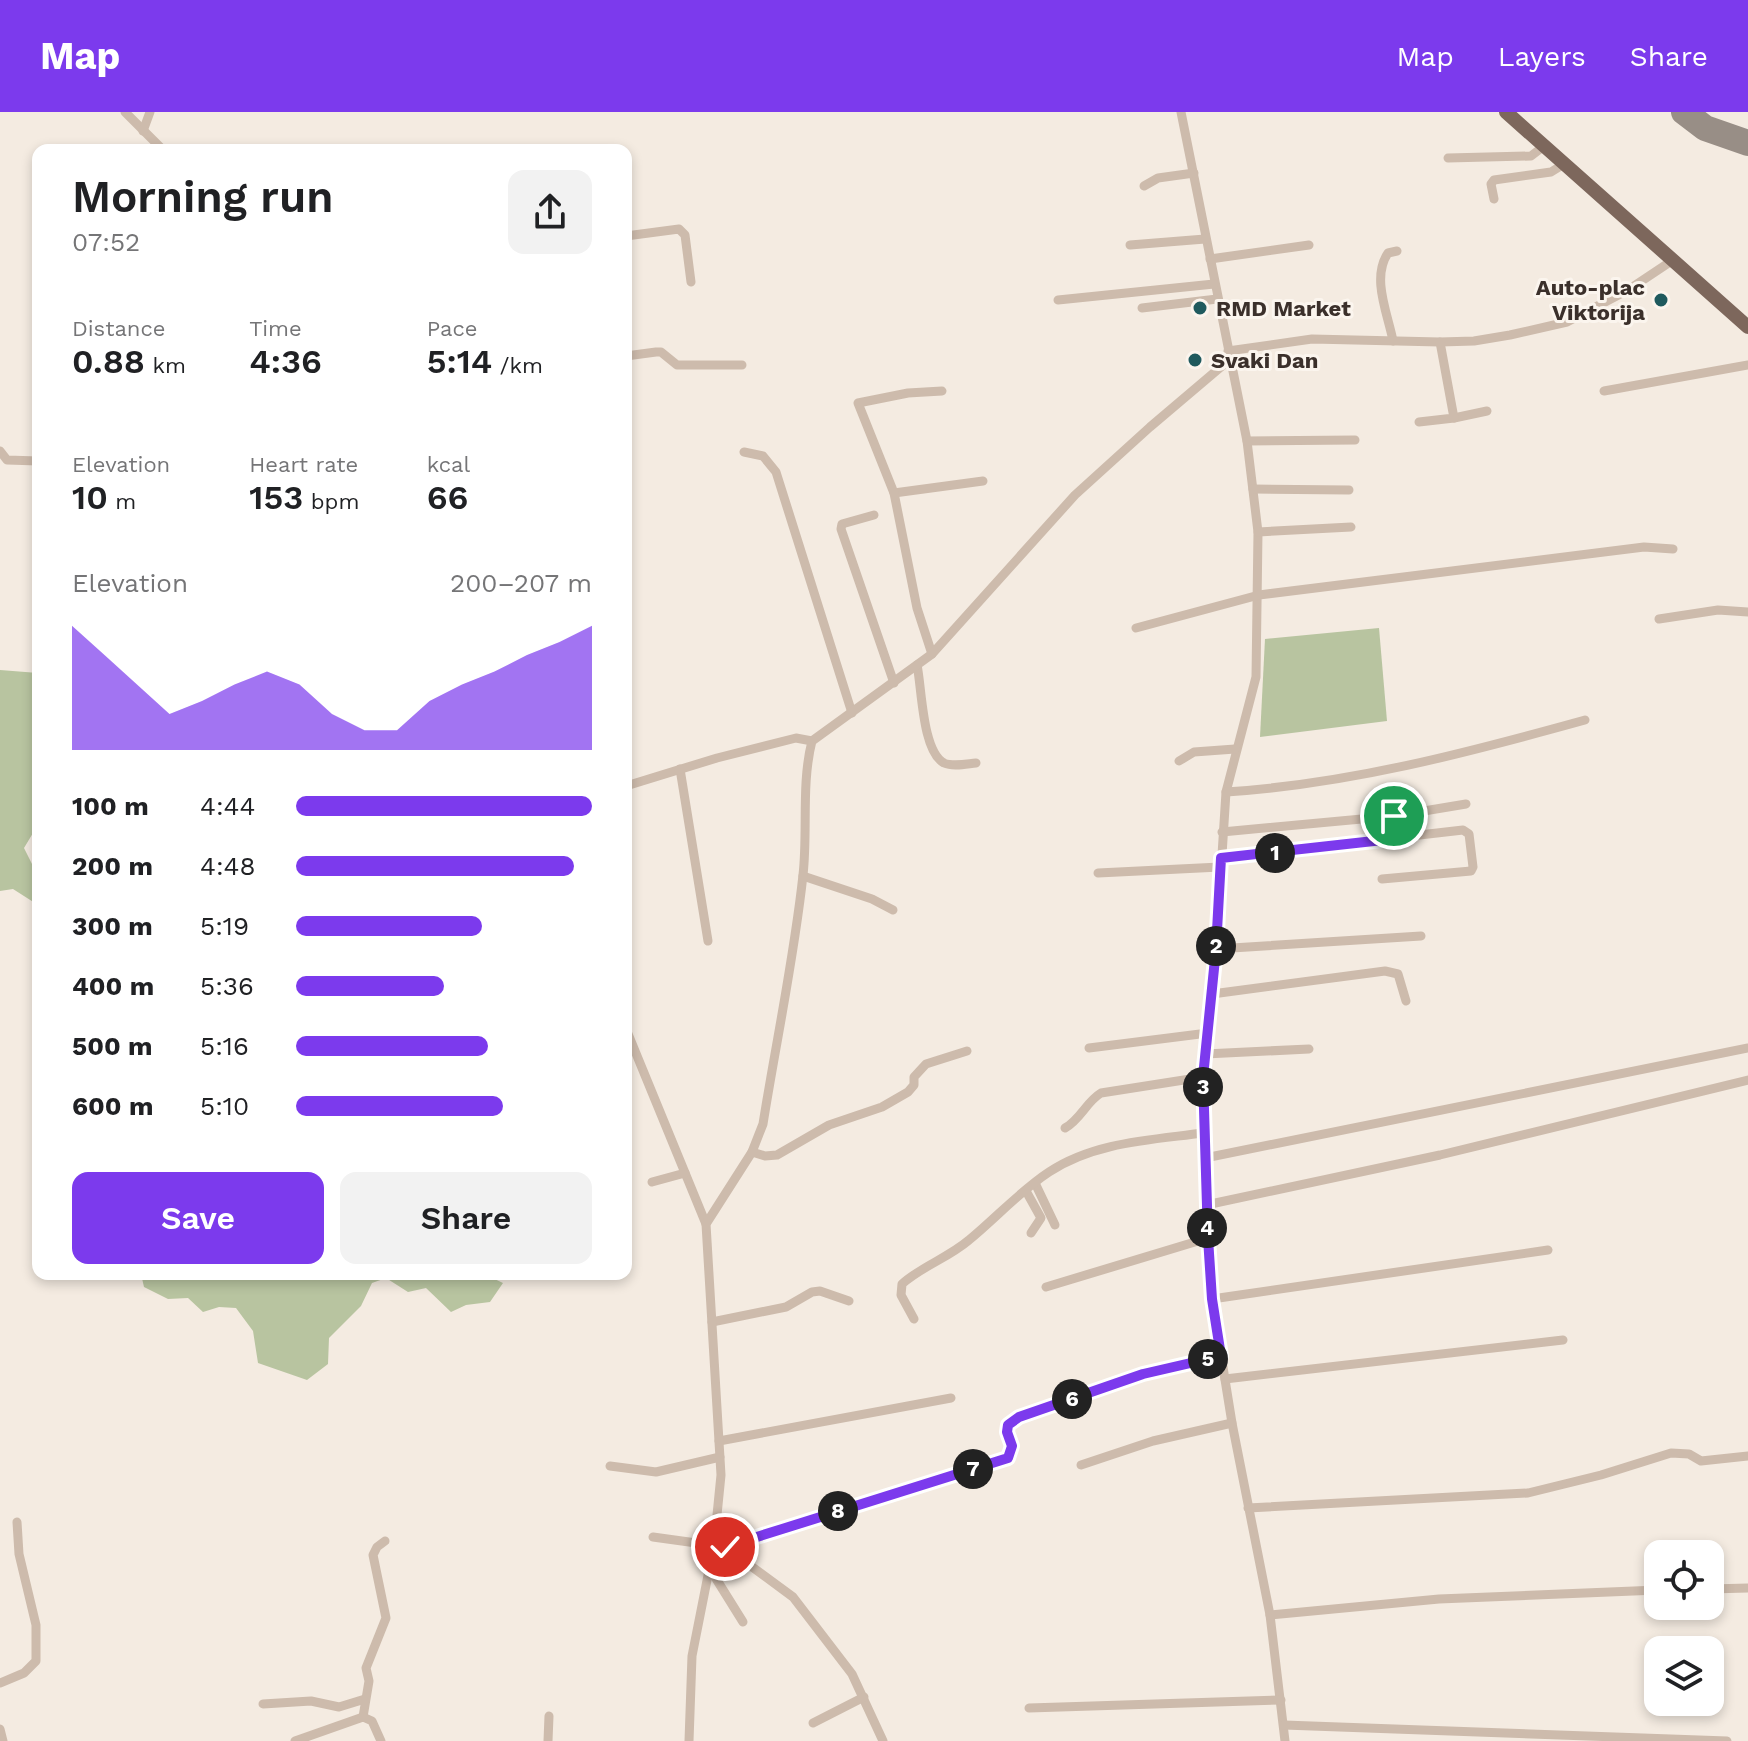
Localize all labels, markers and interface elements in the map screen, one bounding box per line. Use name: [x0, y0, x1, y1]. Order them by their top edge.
text: Map: [40, 34, 120, 78]
text: Map: [1397, 40, 1454, 73]
text: Layers: [1498, 40, 1586, 73]
text: Share: [1630, 40, 1708, 73]
button: share: [508, 170, 592, 254]
text: Morning run: [72, 171, 333, 223]
text: 07:52: [72, 227, 140, 257]
place label: Auto-plac Viktorija: [1536, 275, 1645, 325]
marker: Auto-plac Viktorija: [1652, 291, 1670, 309]
place label: RMD Market: [1216, 296, 1351, 321]
marker: RMD Market: [1191, 299, 1209, 317]
text: Distance: [72, 316, 166, 341]
text: Time: [249, 316, 302, 341]
text: Pace: [427, 316, 478, 341]
text: 0.88: [72, 341, 145, 381]
text: 4:36: [249, 341, 322, 381]
text: 5:14: [427, 341, 492, 381]
place label: Svaki Dan: [1211, 348, 1318, 373]
marker: Svaki Dan: [1186, 351, 1204, 369]
text: km: [145, 353, 186, 378]
text: /km: [492, 353, 543, 378]
text: Elevation: [72, 452, 170, 477]
text: Heart rate: [249, 452, 358, 477]
text: kcal: [427, 452, 470, 477]
text: 10: [72, 477, 108, 517]
text: 153: [249, 477, 303, 517]
text: 66: [427, 477, 468, 517]
text: m: [108, 489, 136, 514]
text: bpm: [303, 489, 359, 514]
text: Elevation: [72, 568, 188, 598]
text: 200–207 m: [450, 568, 592, 598]
pin: [1360, 782, 1428, 850]
text: 100 m: [72, 791, 149, 821]
text: 4:44: [200, 791, 255, 821]
icon: arrive: [1372, 794, 1416, 838]
pin: 1: [1255, 833, 1295, 873]
text: 1: [1270, 840, 1280, 865]
text: 200 m: [72, 851, 153, 881]
text: 4:48: [200, 851, 255, 881]
text: 300 m: [72, 911, 153, 941]
text: 5:19: [200, 911, 249, 941]
pin: 2: [1196, 926, 1236, 966]
text: 2: [1209, 933, 1223, 958]
text: 400 m: [72, 971, 154, 1001]
text: 5:36: [200, 971, 254, 1001]
text: 500 m: [72, 1031, 153, 1061]
text: 5:16: [200, 1031, 249, 1061]
pin: 3: [1183, 1067, 1223, 1107]
text: 3: [1196, 1074, 1210, 1099]
text: 600 m: [72, 1091, 153, 1121]
text: 5:10: [200, 1091, 249, 1121]
button: Save: [72, 1172, 324, 1264]
button: Share: [340, 1172, 592, 1264]
pin: 4: [1187, 1208, 1227, 1248]
text: 4: [1200, 1215, 1214, 1240]
pin: 5: [1188, 1339, 1228, 1379]
text: 5: [1202, 1346, 1214, 1371]
pin: 6: [1052, 1379, 1092, 1419]
text: 6: [1065, 1386, 1079, 1411]
pin: 7: [953, 1449, 993, 1489]
text: 7: [966, 1456, 980, 1481]
pin: 8: [818, 1491, 858, 1531]
text: 8: [831, 1498, 845, 1523]
pin: [691, 1513, 759, 1581]
icon: check: [703, 1525, 747, 1569]
map controls: [1644, 1540, 1724, 1716]
button: locate: [1644, 1540, 1724, 1620]
button: layers: [1644, 1636, 1724, 1716]

